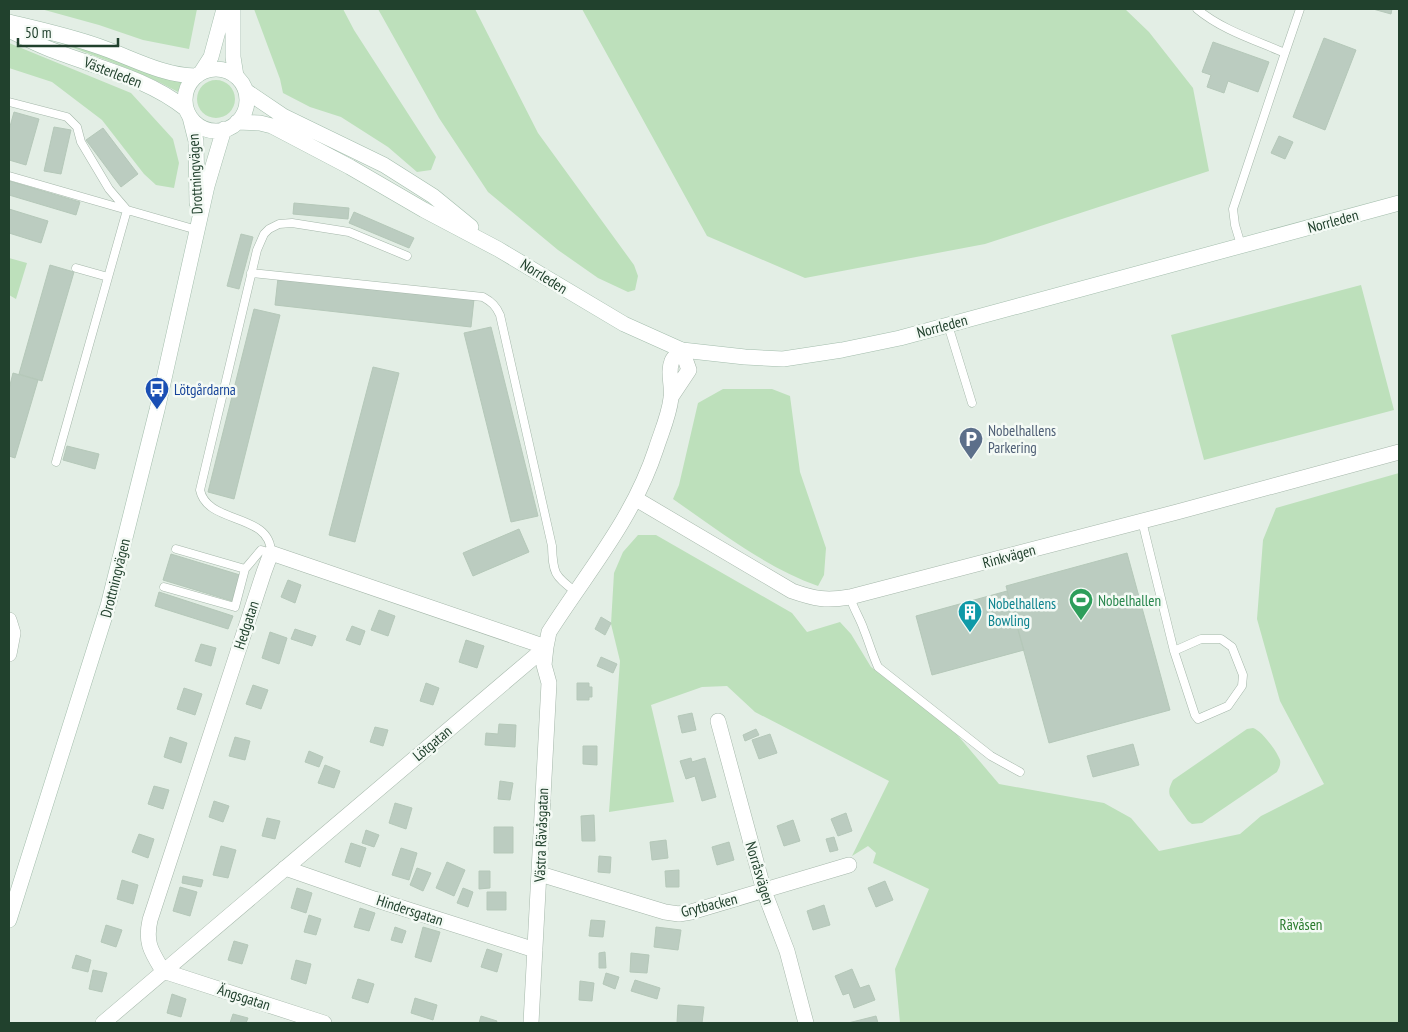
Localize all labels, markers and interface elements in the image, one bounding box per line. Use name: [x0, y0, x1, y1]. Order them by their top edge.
scale bar: [18, 15, 118, 47]
text: 50 m: [25, 23, 51, 42]
street label: Västerleden: [80, 52, 145, 92]
street label: Drottningvägen: [183, 133, 207, 215]
street label: Norrleden: [1306, 205, 1360, 237]
street label: Norrleden: [517, 254, 571, 298]
street label: Norrleden: [915, 310, 969, 342]
bus stop icon: Lötgårdarna: [144, 376, 170, 410]
place label: Lötgårdarna: [174, 380, 236, 399]
place label: Nobelhallens Parkering: [988, 421, 1056, 457]
parking icon: Nobelhallens Parkering: [958, 426, 984, 460]
street label: Drottningvägen: [96, 537, 134, 619]
street label: Rinkvägen: [980, 540, 1038, 572]
sports icon: Nobelhallen: [1068, 587, 1094, 621]
place label: Nobelhallen: [1098, 591, 1161, 610]
place label: Nobelhallens Bowling: [988, 594, 1056, 630]
street label: Hedgatan: [229, 598, 263, 652]
building icon: Nobelhallens Bowling: [957, 599, 983, 633]
street label: Lötgatan: [409, 721, 455, 765]
street label: Västra Rävåsgatan: [530, 788, 552, 883]
street label: Norråsvägen: [741, 839, 779, 907]
street label: Grytbacken: [679, 889, 739, 921]
street label: Hindersgatan: [374, 890, 446, 930]
park label: Rävåsen: [1280, 915, 1322, 934]
street label: Ängsgatan: [215, 980, 273, 1014]

